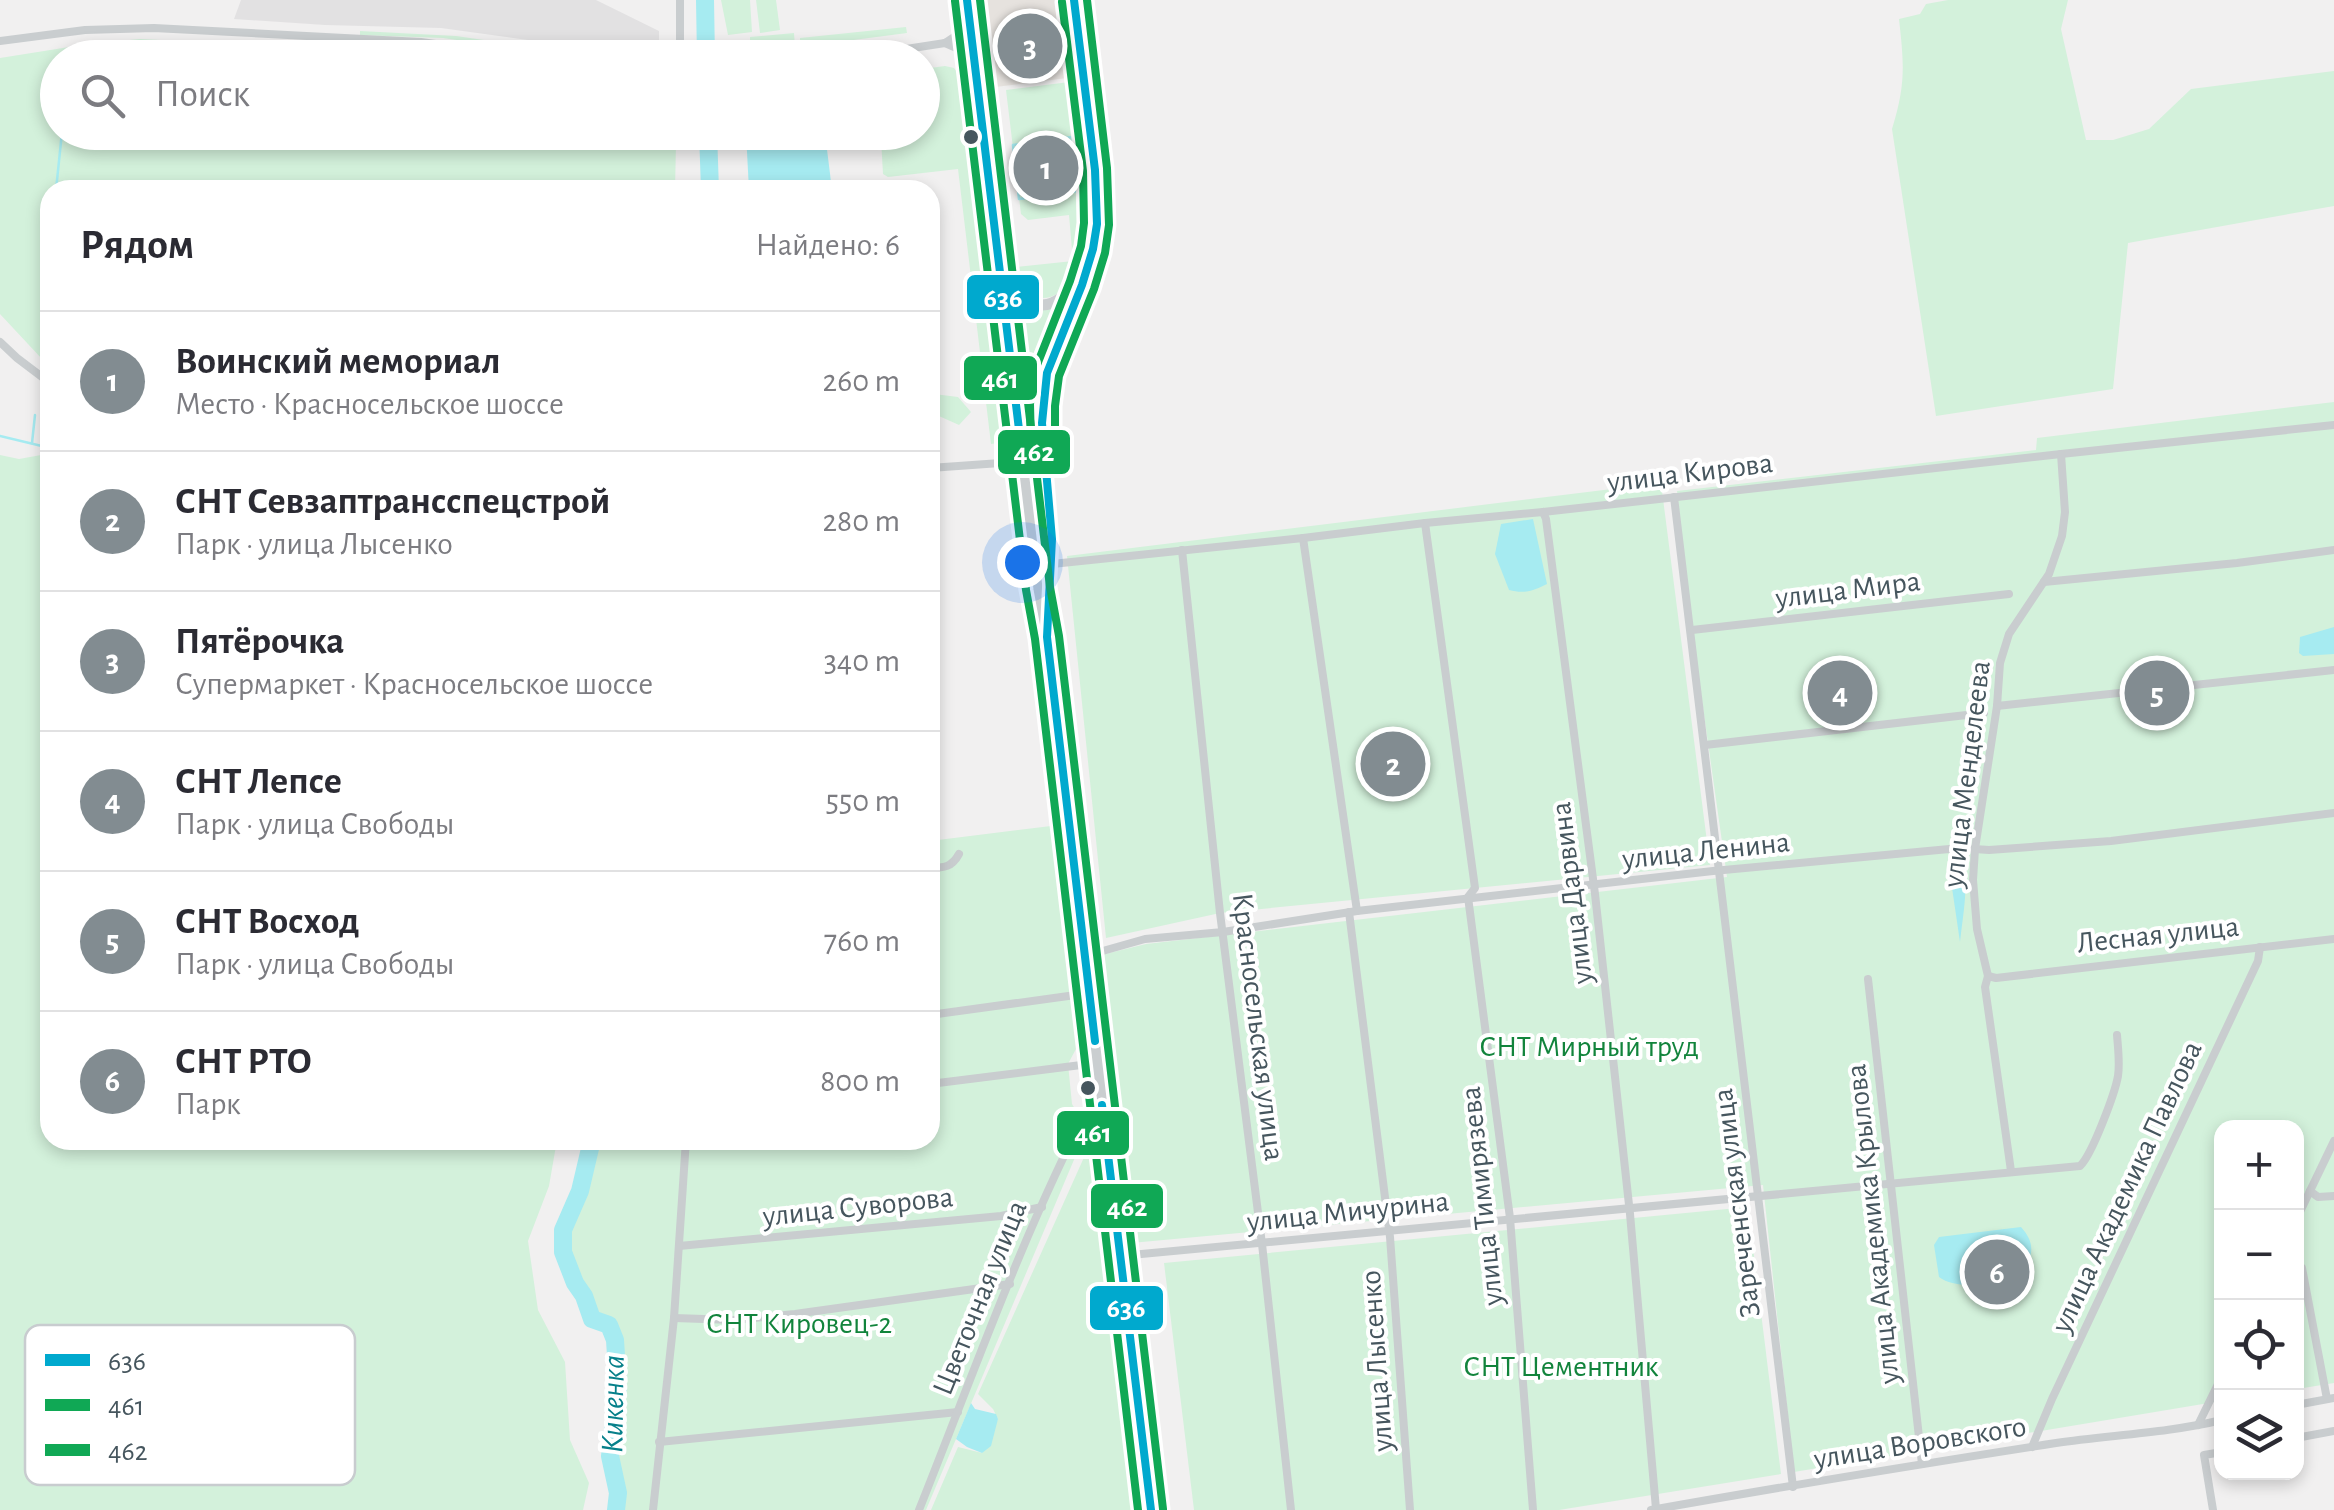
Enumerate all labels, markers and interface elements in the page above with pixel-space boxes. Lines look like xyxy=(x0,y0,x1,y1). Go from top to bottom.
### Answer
pin: 3 xyxy=(998,8,1062,84)
search box xyxy=(40,40,940,150)
icon: search xyxy=(75,68,130,123)
text: Поиск xyxy=(155,76,250,114)
unlabelled marker xyxy=(961,127,981,147)
pin: 1 xyxy=(1014,130,1078,206)
text: Рядом xyxy=(80,224,194,266)
text: Найдено: 6 xyxy=(756,229,900,261)
line badge: 636 xyxy=(965,273,1041,321)
text: 636 xyxy=(983,285,1023,313)
text: Воинский мемориал xyxy=(175,343,501,381)
line badge: 461 xyxy=(962,354,1039,402)
text: 1 xyxy=(107,365,118,397)
text: 260 m xyxy=(823,365,900,397)
text: 461 xyxy=(981,366,1019,394)
text: Место · Красносельское шоссе xyxy=(175,388,564,420)
line badge: 462 xyxy=(996,428,1072,476)
text: 462 xyxy=(1014,439,1054,467)
street label: улица Кирова xyxy=(1605,448,1774,498)
text: СНТ Севзаптрансспецстрой xyxy=(175,483,610,521)
text: 2 xyxy=(105,505,120,537)
text: 280 m xyxy=(822,505,900,537)
text: Парк · улица Лысенко xyxy=(175,528,453,560)
your location xyxy=(997,537,1048,588)
street label: улица Мира xyxy=(1773,566,1922,614)
text: Пятёрочка xyxy=(175,623,344,661)
text: 3 xyxy=(106,645,119,677)
text: 340 m xyxy=(824,645,900,677)
pin: 4 xyxy=(1808,656,1872,730)
pin: 5 xyxy=(2124,656,2190,730)
street label: улица Менделеева xyxy=(1938,659,1996,890)
text: Супермаркет · Красносельское шоссе xyxy=(175,668,653,700)
pin: 2 xyxy=(1360,726,1426,802)
text: СНТ Лепсе xyxy=(175,763,342,801)
text: 4 xyxy=(104,785,121,817)
text: 550 m xyxy=(825,785,900,817)
street label: улица Дарвина xyxy=(1546,800,1598,987)
text: Парк · улица Свободы xyxy=(175,808,455,840)
street label: улица Ленина xyxy=(1620,827,1791,875)
street label: Красносельская улица xyxy=(1227,891,1289,1163)
text: СНТ Восход xyxy=(175,903,360,941)
street label: Лесная улица xyxy=(2076,912,2240,958)
text: 5 xyxy=(106,925,119,957)
text: 760 m xyxy=(824,925,900,957)
text: Парк · улица Свободы xyxy=(175,948,455,980)
park label: СНТ Мирный труд xyxy=(1479,1032,1699,1062)
street label: улица Академика Павлова xyxy=(2046,1037,2208,1338)
text: СНТ РТО xyxy=(175,1043,312,1081)
street label: улица Академика Крылова xyxy=(1841,1063,1905,1386)
text: 6 xyxy=(105,1065,120,1097)
text: 800 m xyxy=(820,1065,900,1097)
unlabelled marker xyxy=(1078,1078,1098,1098)
street label: улица Тимирязева xyxy=(1456,1085,1509,1308)
street label: Зареченская улица xyxy=(1708,1087,1766,1319)
text: Парк xyxy=(175,1088,241,1120)
line badge: 461 xyxy=(1055,1109,1131,1157)
text: 461 xyxy=(1074,1120,1112,1148)
map controls xyxy=(2214,1120,2304,1480)
button: + xyxy=(2214,1120,2304,1210)
street label: улица Суворова xyxy=(760,1182,955,1232)
line badge: 462 xyxy=(1089,1182,1165,1230)
street label: улица Мичурина xyxy=(1244,1186,1451,1238)
text: 462 xyxy=(1107,1194,1147,1222)
street label: Цветочная улица xyxy=(927,1197,1033,1399)
button: − xyxy=(2214,1210,2304,1300)
pin: 6 xyxy=(1964,1234,2030,1310)
street label: улица Лысенко xyxy=(1356,1269,1398,1454)
line badge: 636 xyxy=(1088,1284,1165,1332)
text: 636 xyxy=(1106,1295,1146,1323)
button: locate xyxy=(2214,1300,2304,1390)
park label: СНТ Кировец-2 xyxy=(706,1309,892,1339)
legend xyxy=(25,1325,355,1485)
text: 636 xyxy=(108,1348,146,1376)
park label: СНТ Цементник xyxy=(1463,1352,1659,1382)
water label: Кикенка xyxy=(596,1355,630,1453)
button: layers xyxy=(2214,1390,2304,1480)
text: 461 xyxy=(108,1393,144,1421)
street label: улица Воровского xyxy=(1811,1411,2028,1475)
text: 462 xyxy=(108,1438,147,1466)

